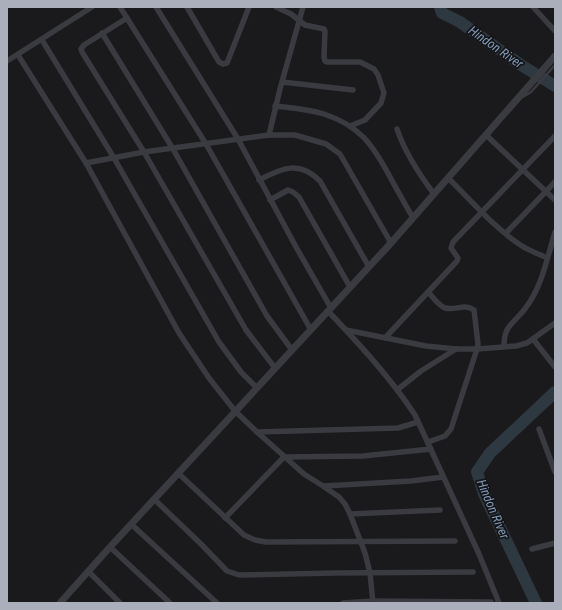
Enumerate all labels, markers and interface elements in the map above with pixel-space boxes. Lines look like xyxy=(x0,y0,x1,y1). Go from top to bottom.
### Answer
water label: Hindon River xyxy=(466,23,527,72)
water label: Hindon River xyxy=(474,477,513,542)

